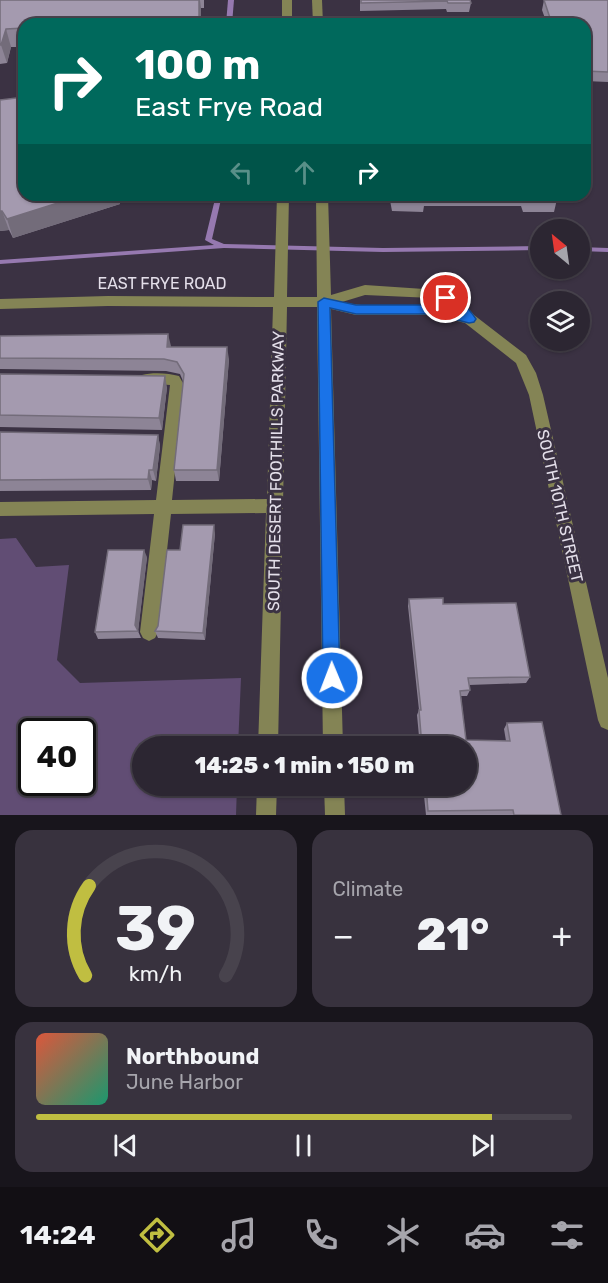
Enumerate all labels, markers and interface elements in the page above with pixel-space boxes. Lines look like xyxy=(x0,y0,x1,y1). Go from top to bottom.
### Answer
text: 100 m xyxy=(135,40,260,90)
icon: right xyxy=(36,42,114,120)
text: East Frye Road xyxy=(135,91,323,123)
icon: left xyxy=(225,156,258,189)
icon: ahead xyxy=(288,156,321,189)
icon: right xyxy=(351,156,384,189)
north arrow xyxy=(530,219,590,279)
map controls xyxy=(530,219,590,351)
pin xyxy=(420,272,471,323)
street label: EAST FRYE ROAD xyxy=(97,274,227,293)
icon: arrive xyxy=(429,281,462,314)
button: layers xyxy=(530,291,590,351)
street label: SOUTH DESERT FOOTHILLS PARKWAY xyxy=(264,331,288,611)
street label: SOUTH 10TH STREET xyxy=(533,428,587,584)
position arrow xyxy=(300,646,364,710)
speed limit sign: 40 xyxy=(18,718,96,796)
text: 14:25 · 1 min · 150 m xyxy=(195,752,414,779)
text: Climate xyxy=(333,877,403,901)
text: 39 xyxy=(115,892,196,966)
text: 21° xyxy=(416,908,489,961)
text: − xyxy=(333,916,354,955)
text: + xyxy=(551,916,572,955)
text: km/h xyxy=(129,961,183,986)
text: Northbound xyxy=(126,1043,259,1070)
text: June Harbor xyxy=(126,1070,243,1094)
icon: previous xyxy=(109,1129,142,1162)
icon: pause xyxy=(287,1129,320,1162)
icon: next xyxy=(466,1129,499,1162)
icon: directions xyxy=(136,1214,178,1256)
icon: music xyxy=(218,1214,260,1256)
icon: phone xyxy=(300,1214,342,1256)
icon: climate xyxy=(382,1214,424,1256)
icon: car xyxy=(464,1214,506,1256)
icon: filters xyxy=(546,1214,588,1256)
text: 14:24 xyxy=(20,1219,96,1251)

